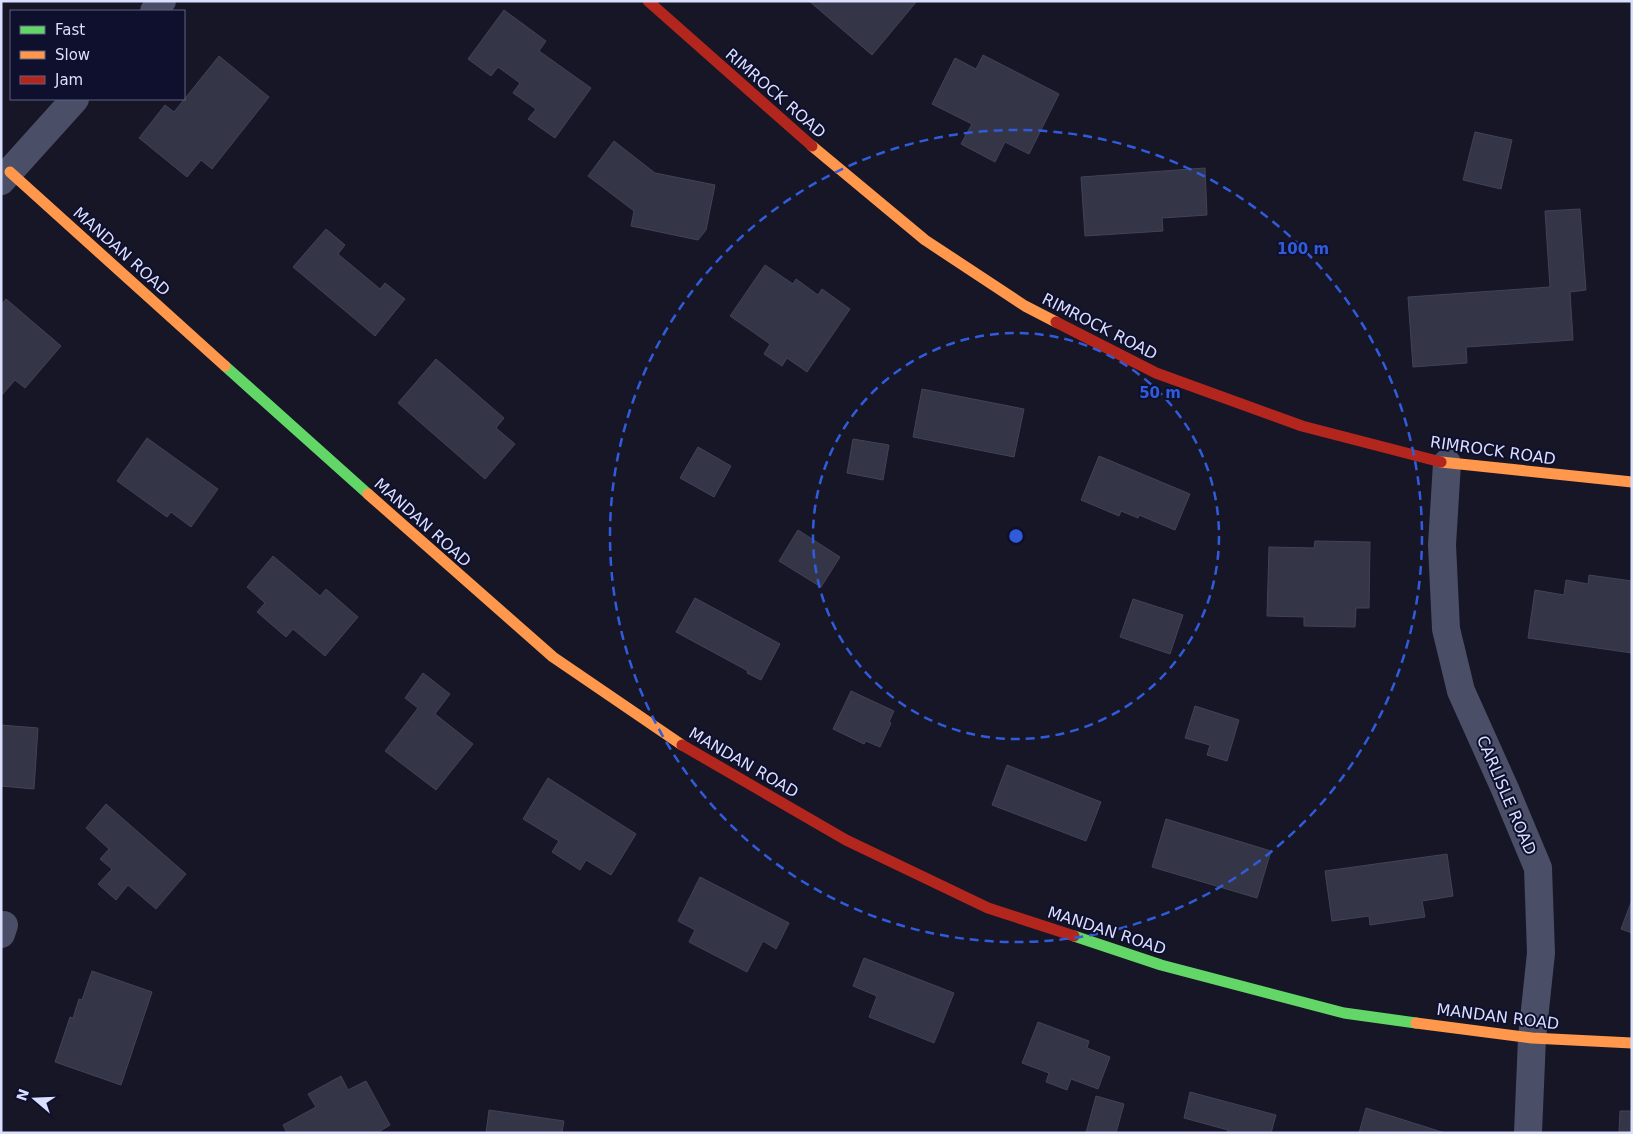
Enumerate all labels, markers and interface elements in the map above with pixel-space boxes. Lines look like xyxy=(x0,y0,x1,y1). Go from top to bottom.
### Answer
legend xyxy=(10,10,185,100)
text: Fast xyxy=(55,21,85,39)
street label: RIMROCK ROAD xyxy=(722,45,830,142)
text: Slow xyxy=(55,46,90,64)
text: Jam xyxy=(54,71,83,89)
street label: MANDAN ROAD xyxy=(69,203,174,300)
text: 100 m xyxy=(1277,240,1329,258)
street label: RIMROCK ROAD xyxy=(1039,289,1161,364)
text: 50 m xyxy=(1139,384,1181,402)
street label: RIMROCK ROAD xyxy=(1429,432,1557,469)
street label: MANDAN ROAD xyxy=(370,474,475,571)
centre of rings xyxy=(1007,527,1025,545)
street label: MANDAN ROAD xyxy=(686,723,802,802)
street label: CARLISLE ROAD xyxy=(1473,733,1540,858)
street label: MANDAN ROAD xyxy=(1045,902,1168,959)
street label: MANDAN ROAD xyxy=(1436,1000,1560,1033)
north arrow xyxy=(10,1074,60,1124)
text: N xyxy=(13,1087,32,1103)

